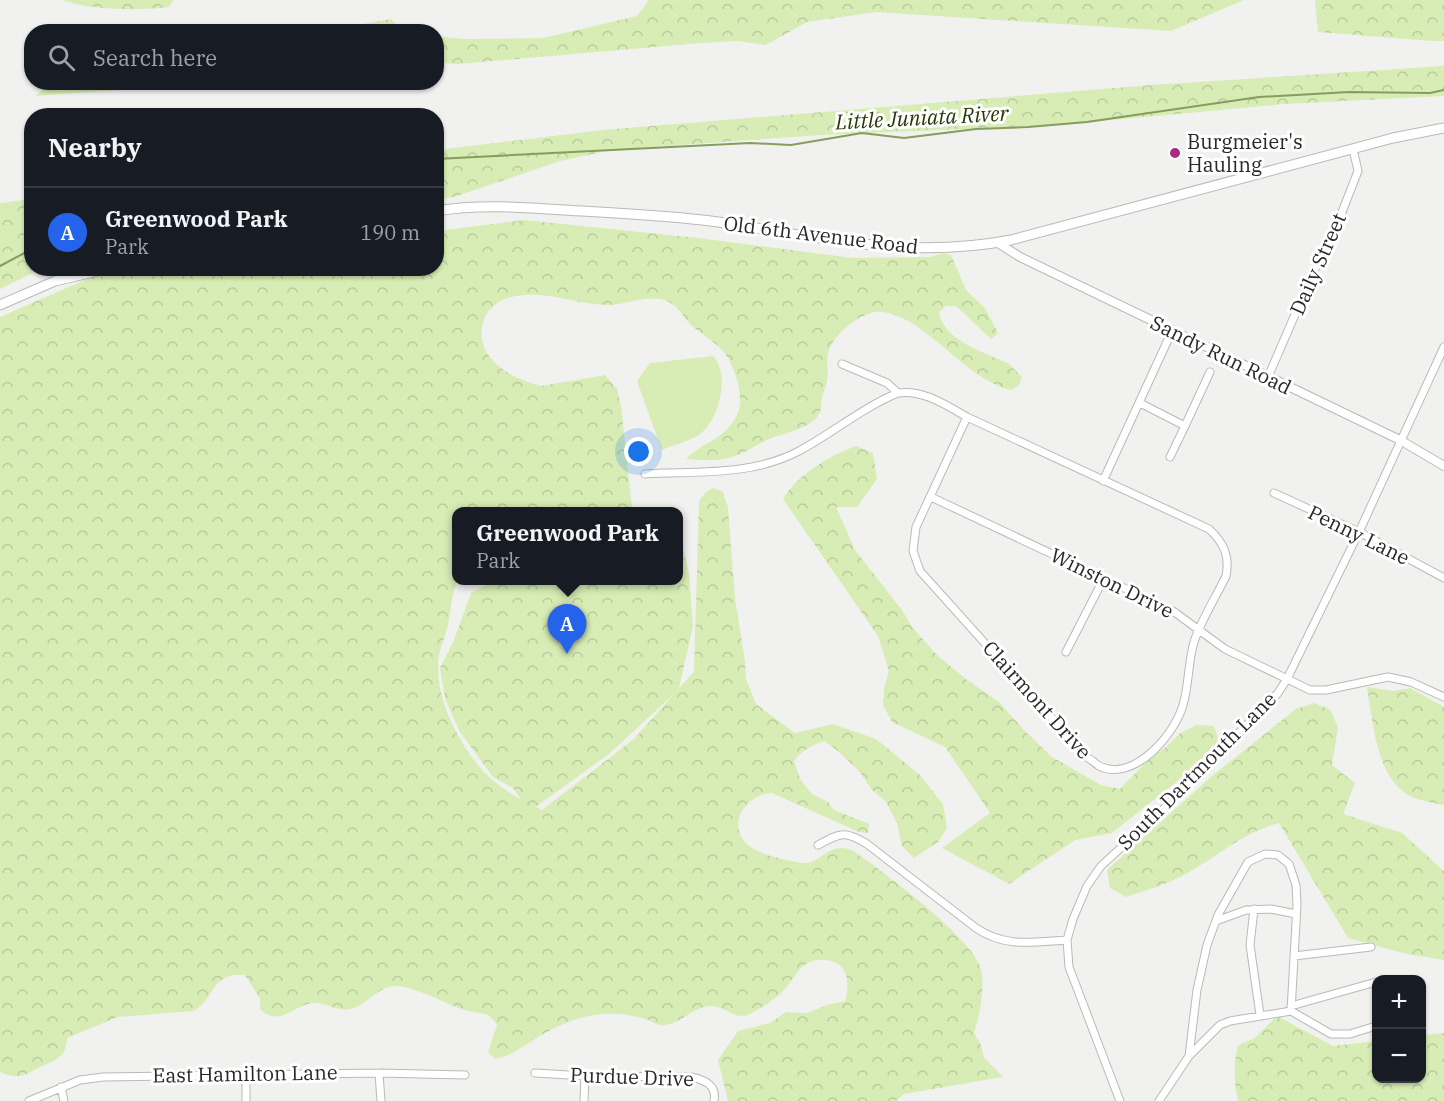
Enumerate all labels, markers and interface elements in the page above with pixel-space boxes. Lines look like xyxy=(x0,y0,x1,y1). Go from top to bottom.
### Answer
search box xyxy=(24,24,444,90)
icon: search xyxy=(45,41,78,74)
text: Search here xyxy=(93,43,217,72)
water label: Little Juniata River xyxy=(834,98,1010,136)
place label: Burgmeier's Hauling xyxy=(1187,128,1303,178)
text: Nearby xyxy=(48,130,142,164)
marker: Burgmeier's Hauling xyxy=(1168,146,1182,160)
text: Greenwood Park xyxy=(105,204,287,233)
street label: Old 6th Avenue Road xyxy=(722,209,920,260)
street label: Daily Street xyxy=(1283,209,1352,319)
text: A xyxy=(61,219,74,246)
text: 190 m xyxy=(360,219,420,246)
text: Park xyxy=(105,233,149,260)
street label: Sandy Run Road xyxy=(1146,309,1296,400)
your location xyxy=(624,437,653,466)
street label: Penny Lane xyxy=(1304,498,1414,571)
popup xyxy=(452,507,683,585)
text: Greenwood Park xyxy=(476,518,659,547)
street label: Winston Drive xyxy=(1046,541,1178,624)
text: Park xyxy=(476,547,520,574)
pin: A xyxy=(548,604,586,654)
street label: Clairmont Drive xyxy=(977,635,1098,765)
street label: South Dartmouth Lane xyxy=(1111,685,1282,856)
map controls xyxy=(1372,975,1426,1083)
button: + xyxy=(1372,975,1426,1029)
button: − xyxy=(1372,1029,1426,1083)
street label: East Hamilton Lane xyxy=(152,1058,338,1089)
street label: Purdue Drive xyxy=(570,1061,695,1092)

